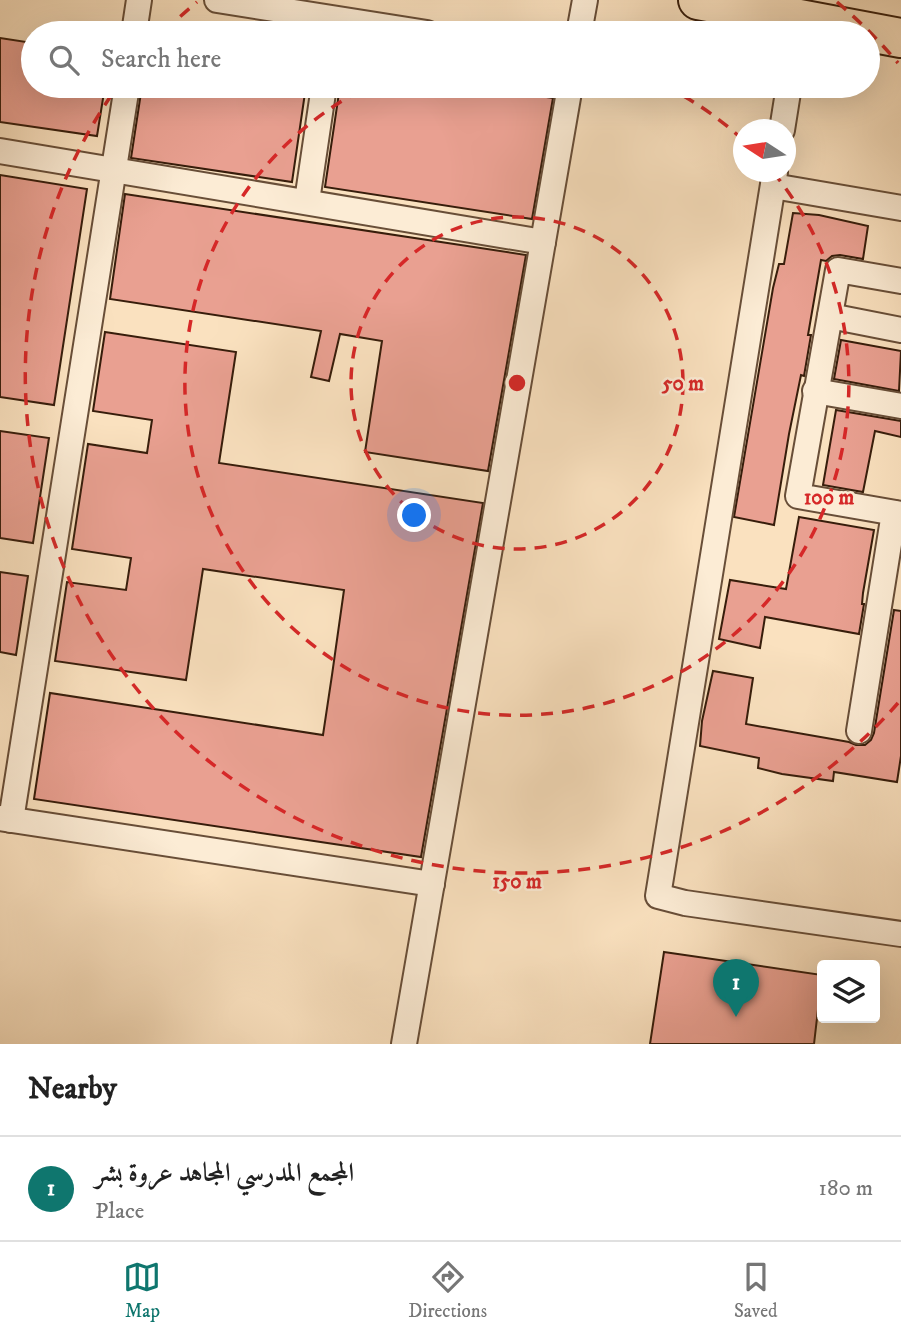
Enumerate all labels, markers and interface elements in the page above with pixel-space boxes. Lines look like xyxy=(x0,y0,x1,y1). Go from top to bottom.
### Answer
search box xyxy=(21,21,880,98)
icon: search xyxy=(45,41,83,79)
text: Search here xyxy=(101,43,221,76)
north arrow xyxy=(733,119,796,182)
centre of rings xyxy=(505,371,529,395)
text: 50 m xyxy=(661,371,704,397)
text: 100 m xyxy=(804,485,854,511)
your location xyxy=(397,498,431,532)
text: 150 m xyxy=(492,869,542,895)
pin: 1 xyxy=(713,959,759,1017)
map controls xyxy=(817,960,880,1023)
button: layers xyxy=(817,960,880,1023)
text: Nearby xyxy=(28,1071,117,1108)
text: المجمع المدرسي المجاهد عروة بشر xyxy=(95,1157,354,1190)
text: 1 xyxy=(47,1174,55,1203)
text: 180 m xyxy=(818,1174,873,1203)
text: Place xyxy=(95,1197,144,1226)
tab: Map xyxy=(123,1258,161,1323)
tab: Directions xyxy=(408,1258,487,1323)
tab: Saved xyxy=(734,1258,778,1323)

